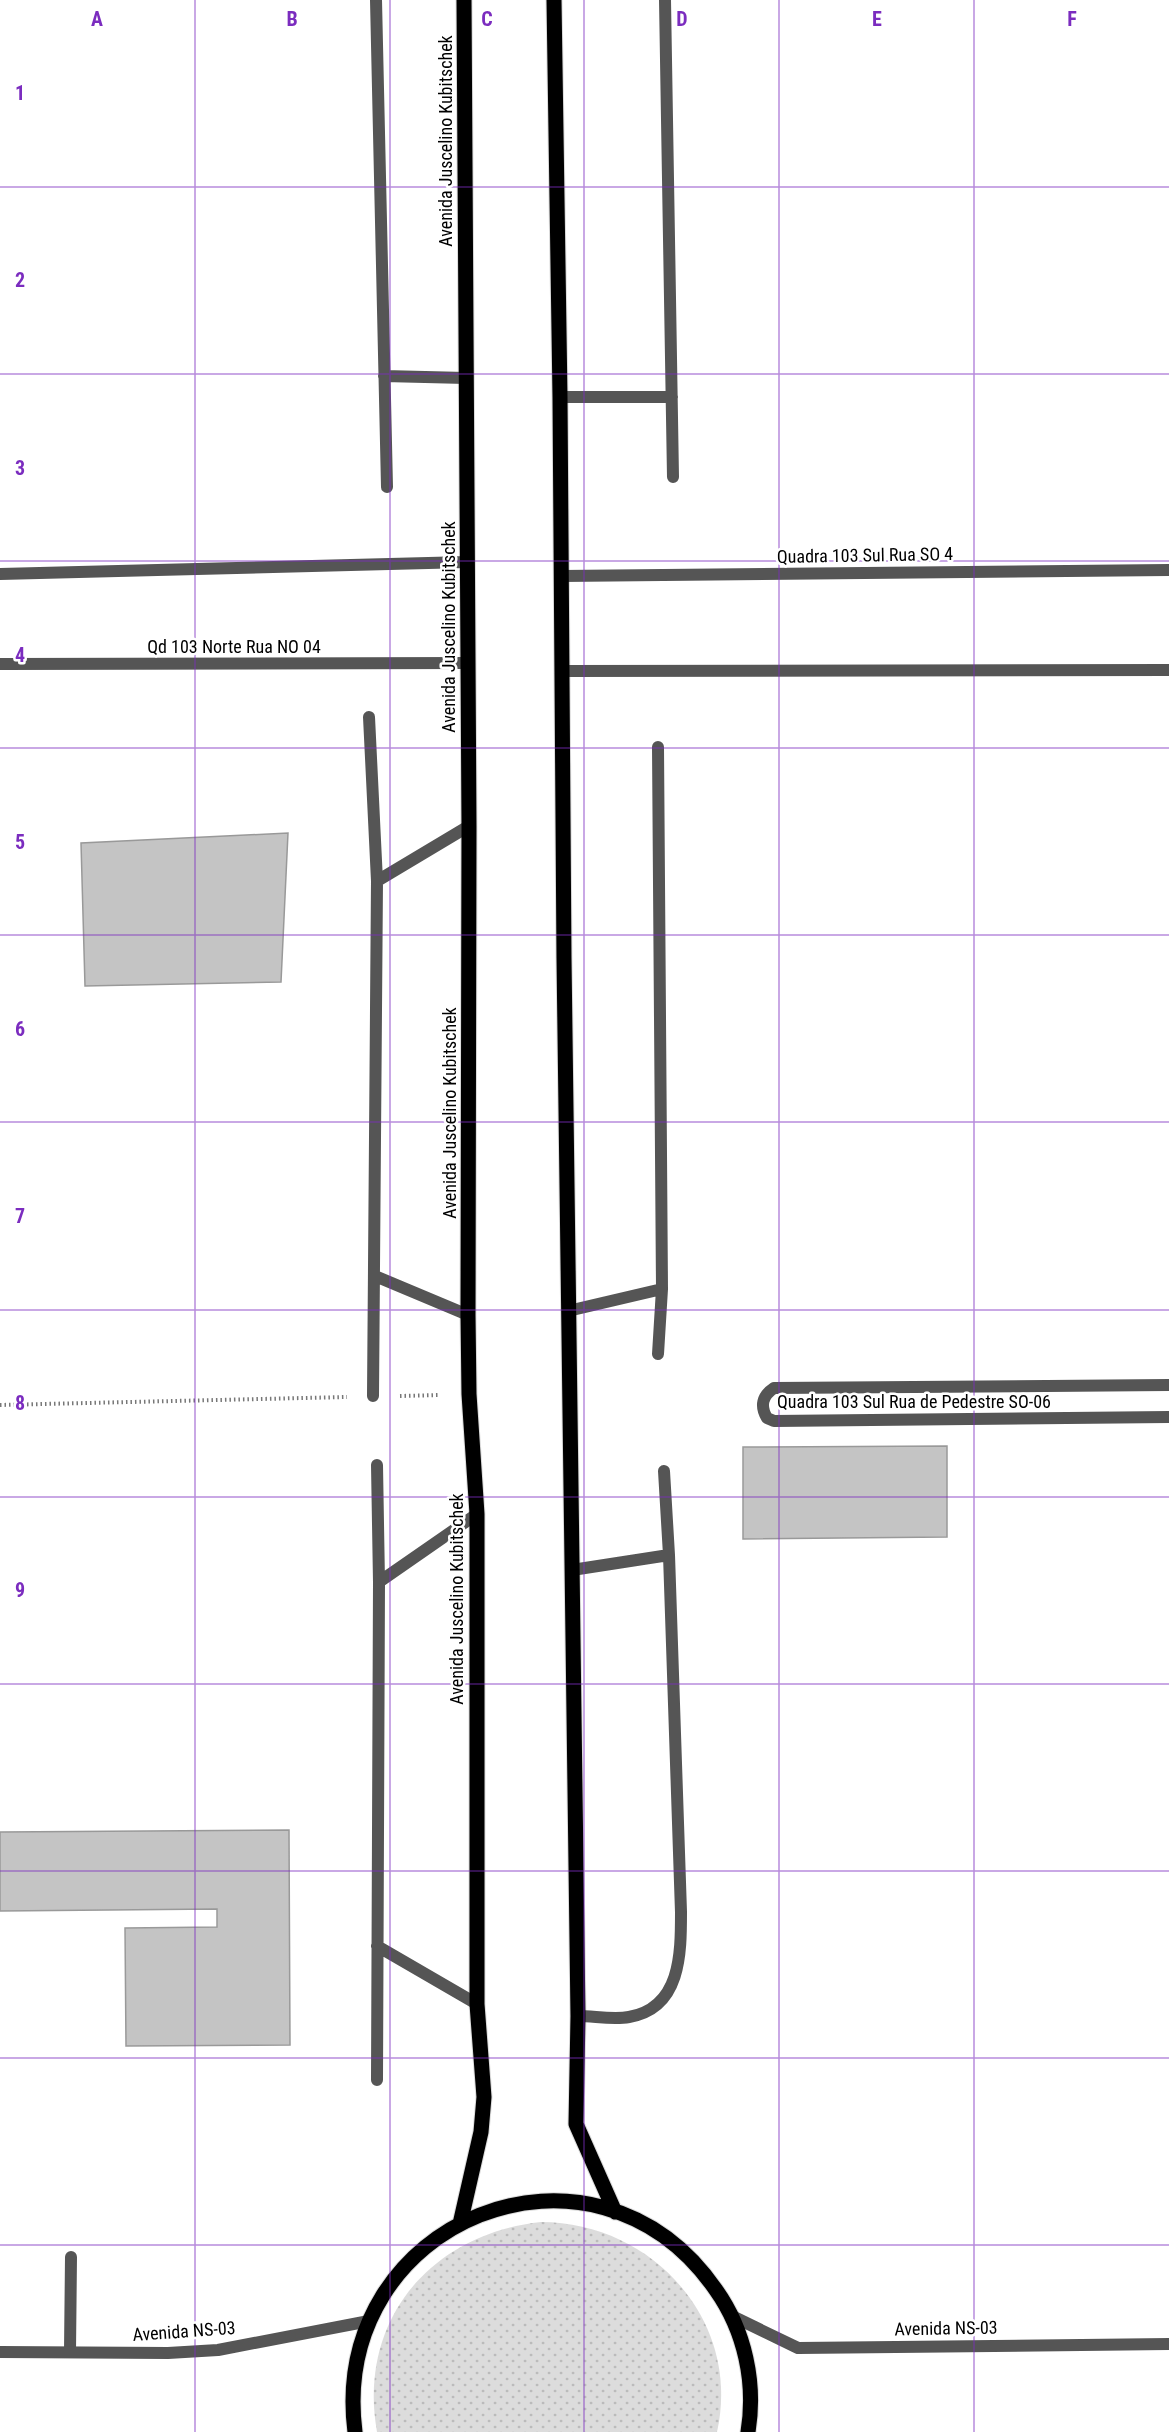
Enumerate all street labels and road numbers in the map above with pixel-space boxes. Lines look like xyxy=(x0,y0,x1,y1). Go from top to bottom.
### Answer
street label: Avenida Juscelino Kubitschek xyxy=(435,35,456,247)
street label: Avenida Juscelino Kubitschek xyxy=(438,521,459,733)
street label: Quadra 103 Sul Rua SO 4 xyxy=(777,543,953,567)
street label: Qd 103 Norte Rua NO 04 xyxy=(147,636,321,657)
street label: Avenida Juscelino Kubitschek xyxy=(439,1007,460,1219)
street label: Quadra 103 Sul Rua de Pedestre SO-06 xyxy=(777,1391,1051,1412)
street label: Avenida Juscelino Kubitschek xyxy=(446,1493,467,1705)
street label: Avenida NS-03 xyxy=(132,2317,236,2345)
street label: Avenida NS-03 xyxy=(894,2317,998,2339)

